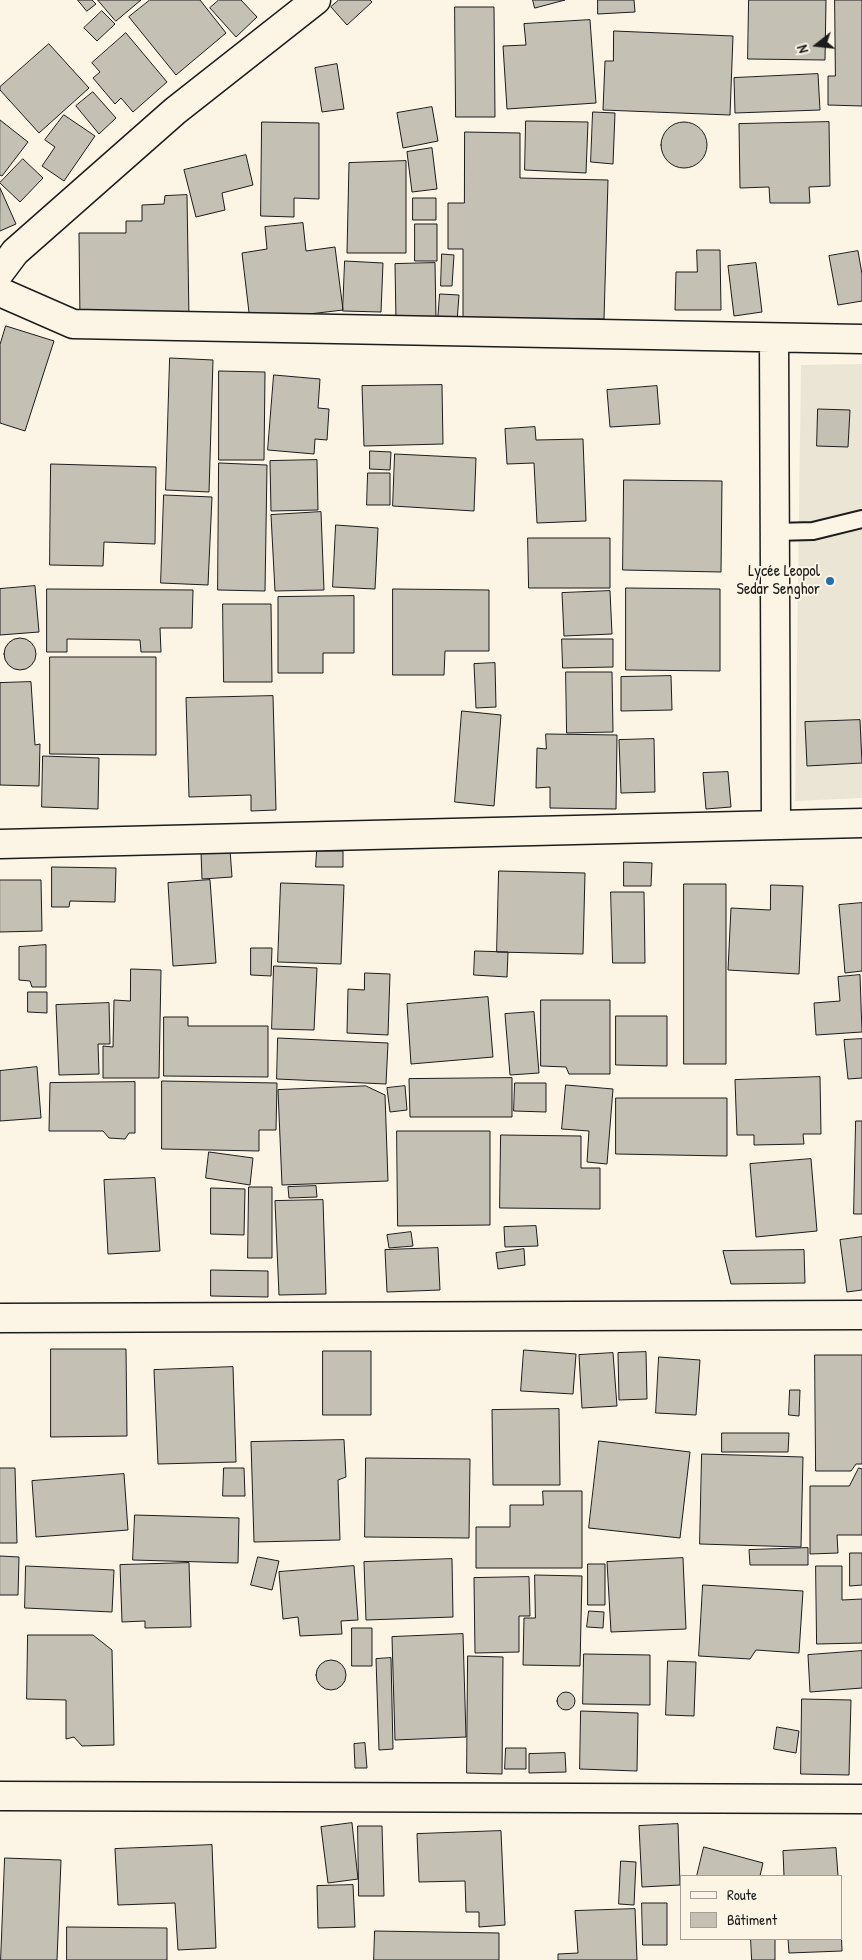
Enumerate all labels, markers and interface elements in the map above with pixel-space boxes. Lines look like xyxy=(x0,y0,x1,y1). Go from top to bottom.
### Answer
north arrow xyxy=(792,20,842,70)
text: N xyxy=(792,43,812,55)
place label: Lycée Leopol Sedar Senghor xyxy=(737,562,820,600)
marker: Lycée Leopol Sedar Senghor xyxy=(824,575,836,587)
legend xyxy=(680,1875,842,1940)
text: Route xyxy=(727,1884,757,1905)
text: Bâtiment xyxy=(727,1909,777,1930)

